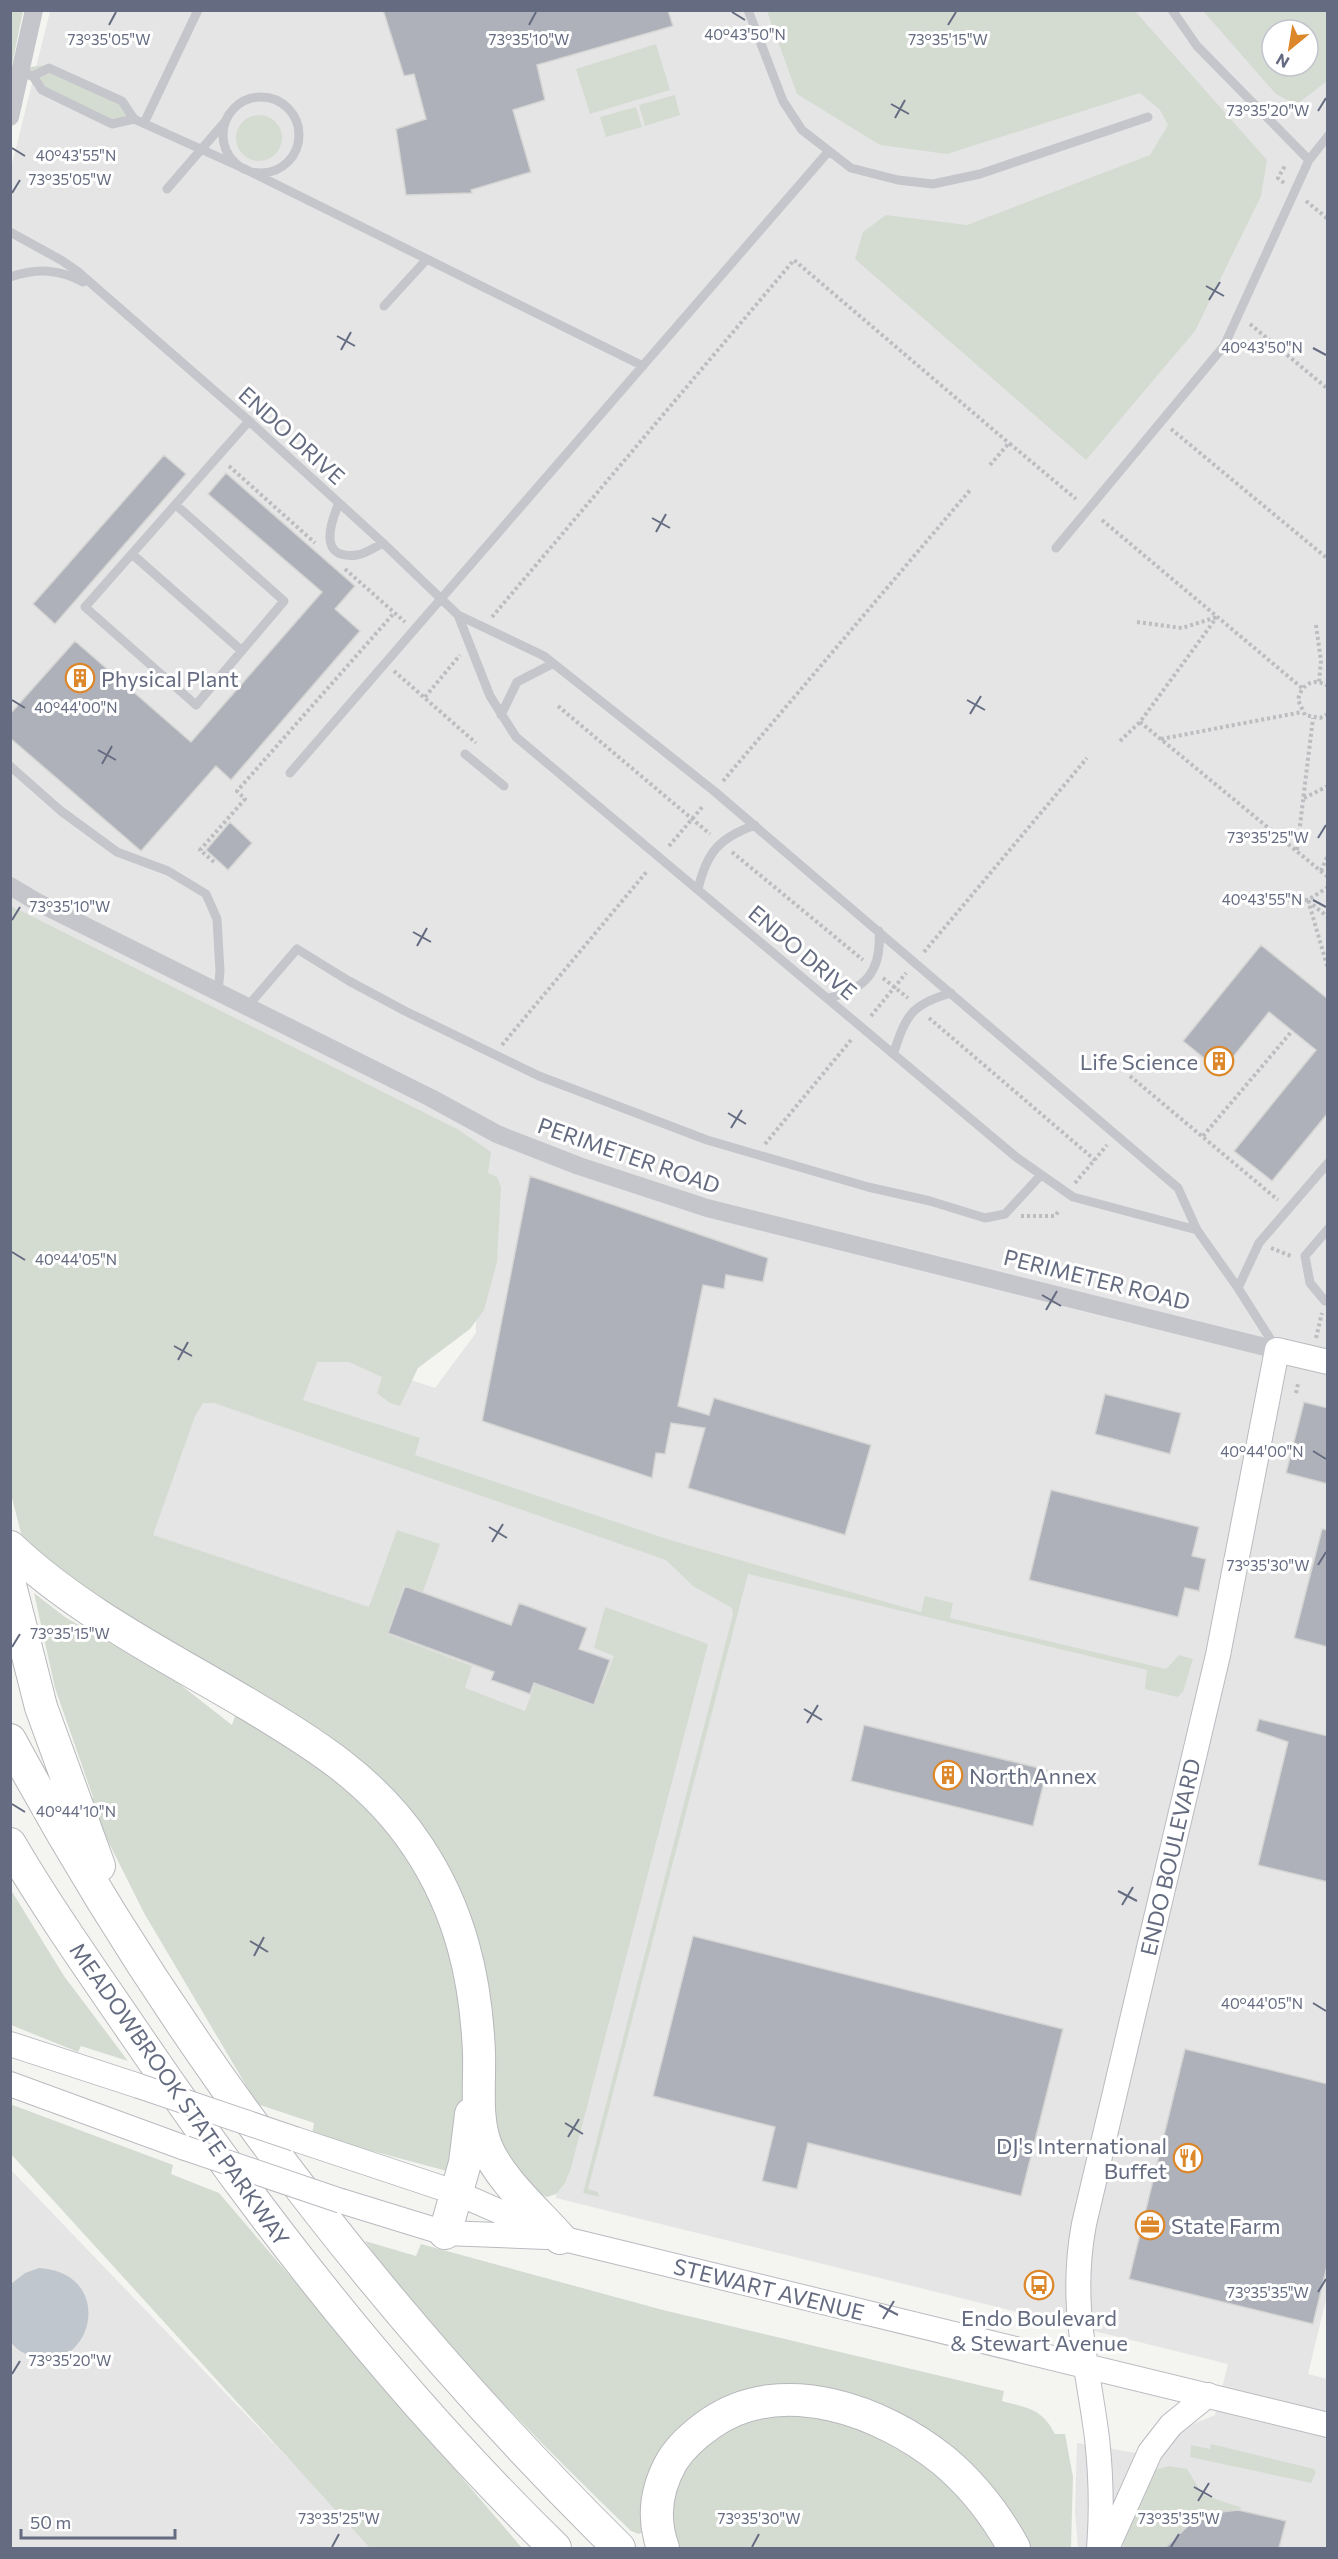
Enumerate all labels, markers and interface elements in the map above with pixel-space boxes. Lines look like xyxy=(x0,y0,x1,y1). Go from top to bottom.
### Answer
north arrow xyxy=(1260,18,1320,78)
text: 40°43'50"N xyxy=(704,25,786,43)
text: 73°35'05"W xyxy=(68,30,151,48)
text: 73°35'10"W xyxy=(489,30,569,48)
text: 73°35'15"W xyxy=(908,30,988,48)
text: N xyxy=(1272,50,1292,73)
text: 73°35'20"W xyxy=(1227,101,1309,119)
text: 40°43'55"N xyxy=(36,146,116,164)
text: 73°35'05"W xyxy=(29,170,112,188)
text: 40°43'50"N xyxy=(1221,338,1303,356)
street label: ENDO DRIVE xyxy=(233,380,351,490)
building icon: Physical Plant xyxy=(64,662,96,694)
place label: Physical Plant xyxy=(101,665,239,692)
text: 40°44'00"N xyxy=(34,698,118,716)
text: 73°35'25"W xyxy=(1227,828,1309,846)
text: 40°43'55"N xyxy=(1222,890,1302,908)
text: 73°35'10"W xyxy=(30,897,110,915)
street label: ENDO DRIVE xyxy=(743,899,863,1005)
building icon: Life Science xyxy=(1203,1045,1235,1077)
place label: Life Science xyxy=(1080,1048,1198,1075)
street label: PERIMETER ROAD xyxy=(534,1111,724,1199)
street label: PERIMETER ROAD xyxy=(1001,1243,1193,1315)
text: 40°44'05"N xyxy=(35,1250,117,1268)
text: 40°44'00"N xyxy=(1220,1442,1304,1460)
text: 73°35'30"W xyxy=(1227,1556,1309,1574)
text: 73°35'15"W xyxy=(30,1624,110,1642)
street label: ENDO BOULEVARD xyxy=(1134,1756,1206,1958)
building icon: North Annex xyxy=(932,1759,964,1791)
place label: North Annex xyxy=(969,1762,1097,1789)
text: 40°44'10"N xyxy=(36,1802,116,1820)
street label: MEADOWBROOK STATE PARKWAY xyxy=(65,1937,295,2251)
text: 40°44'05"N xyxy=(1221,1994,1303,2012)
place label: DJ's International Buffet xyxy=(996,2132,1167,2184)
restaurant icon: DJ's International Buffet xyxy=(1172,2142,1204,2174)
office icon: State Farm xyxy=(1134,2209,1166,2241)
place label: State Farm xyxy=(1171,2212,1281,2239)
street label: STEWART AVENUE xyxy=(671,2252,867,2326)
bus stop icon: Endo Boulevard & Stewart Avenue xyxy=(1023,2269,1055,2301)
text: 73°35'35"W xyxy=(1227,2283,1309,2301)
place label: Endo Boulevard & Stewart Avenue xyxy=(950,2304,1128,2356)
text: 73°35'20"W xyxy=(29,2351,111,2369)
scale bar xyxy=(21,2502,176,2540)
text: 73°35'25"W xyxy=(298,2509,380,2527)
text: 73°35'30"W xyxy=(718,2509,800,2527)
text: 73°35'35"W xyxy=(1138,2509,1220,2527)
text: 50 m xyxy=(30,2511,71,2533)

